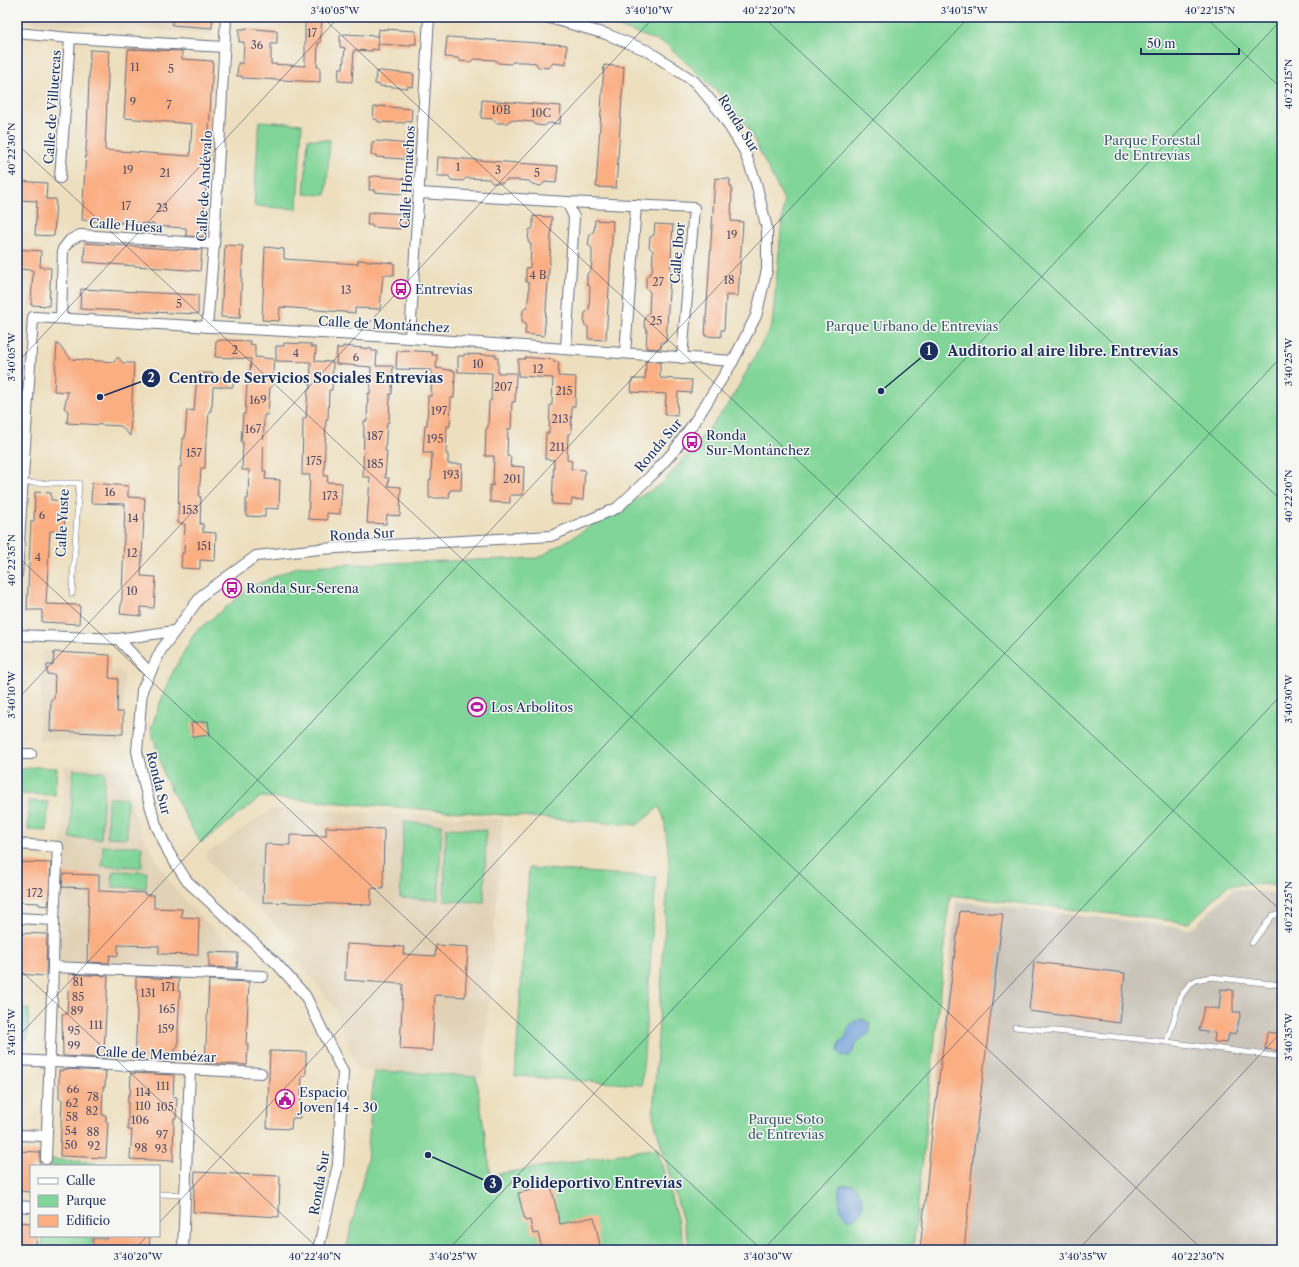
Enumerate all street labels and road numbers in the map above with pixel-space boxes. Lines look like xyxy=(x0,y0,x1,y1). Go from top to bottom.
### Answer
street label: Calle de Villuercas xyxy=(40,49,64,165)
street label: Ronda Sur xyxy=(715,91,763,155)
street label: Calle Hornachos xyxy=(396,125,418,229)
street label: Calle de Andévalo xyxy=(193,130,215,242)
street label: Calle Huesa xyxy=(88,214,164,236)
street label: Calle Ibor xyxy=(666,221,688,284)
street label: Calle de Montánchez xyxy=(318,313,450,335)
street label: Ronda Sur xyxy=(631,415,685,475)
street label: Calle Yuste xyxy=(52,488,72,558)
street label: Ronda Sur xyxy=(329,524,395,544)
street label: Ronda Sur xyxy=(143,750,175,817)
street label: Calle de Membézar xyxy=(95,1043,217,1065)
street label: Ronda Sur xyxy=(305,1149,333,1216)

